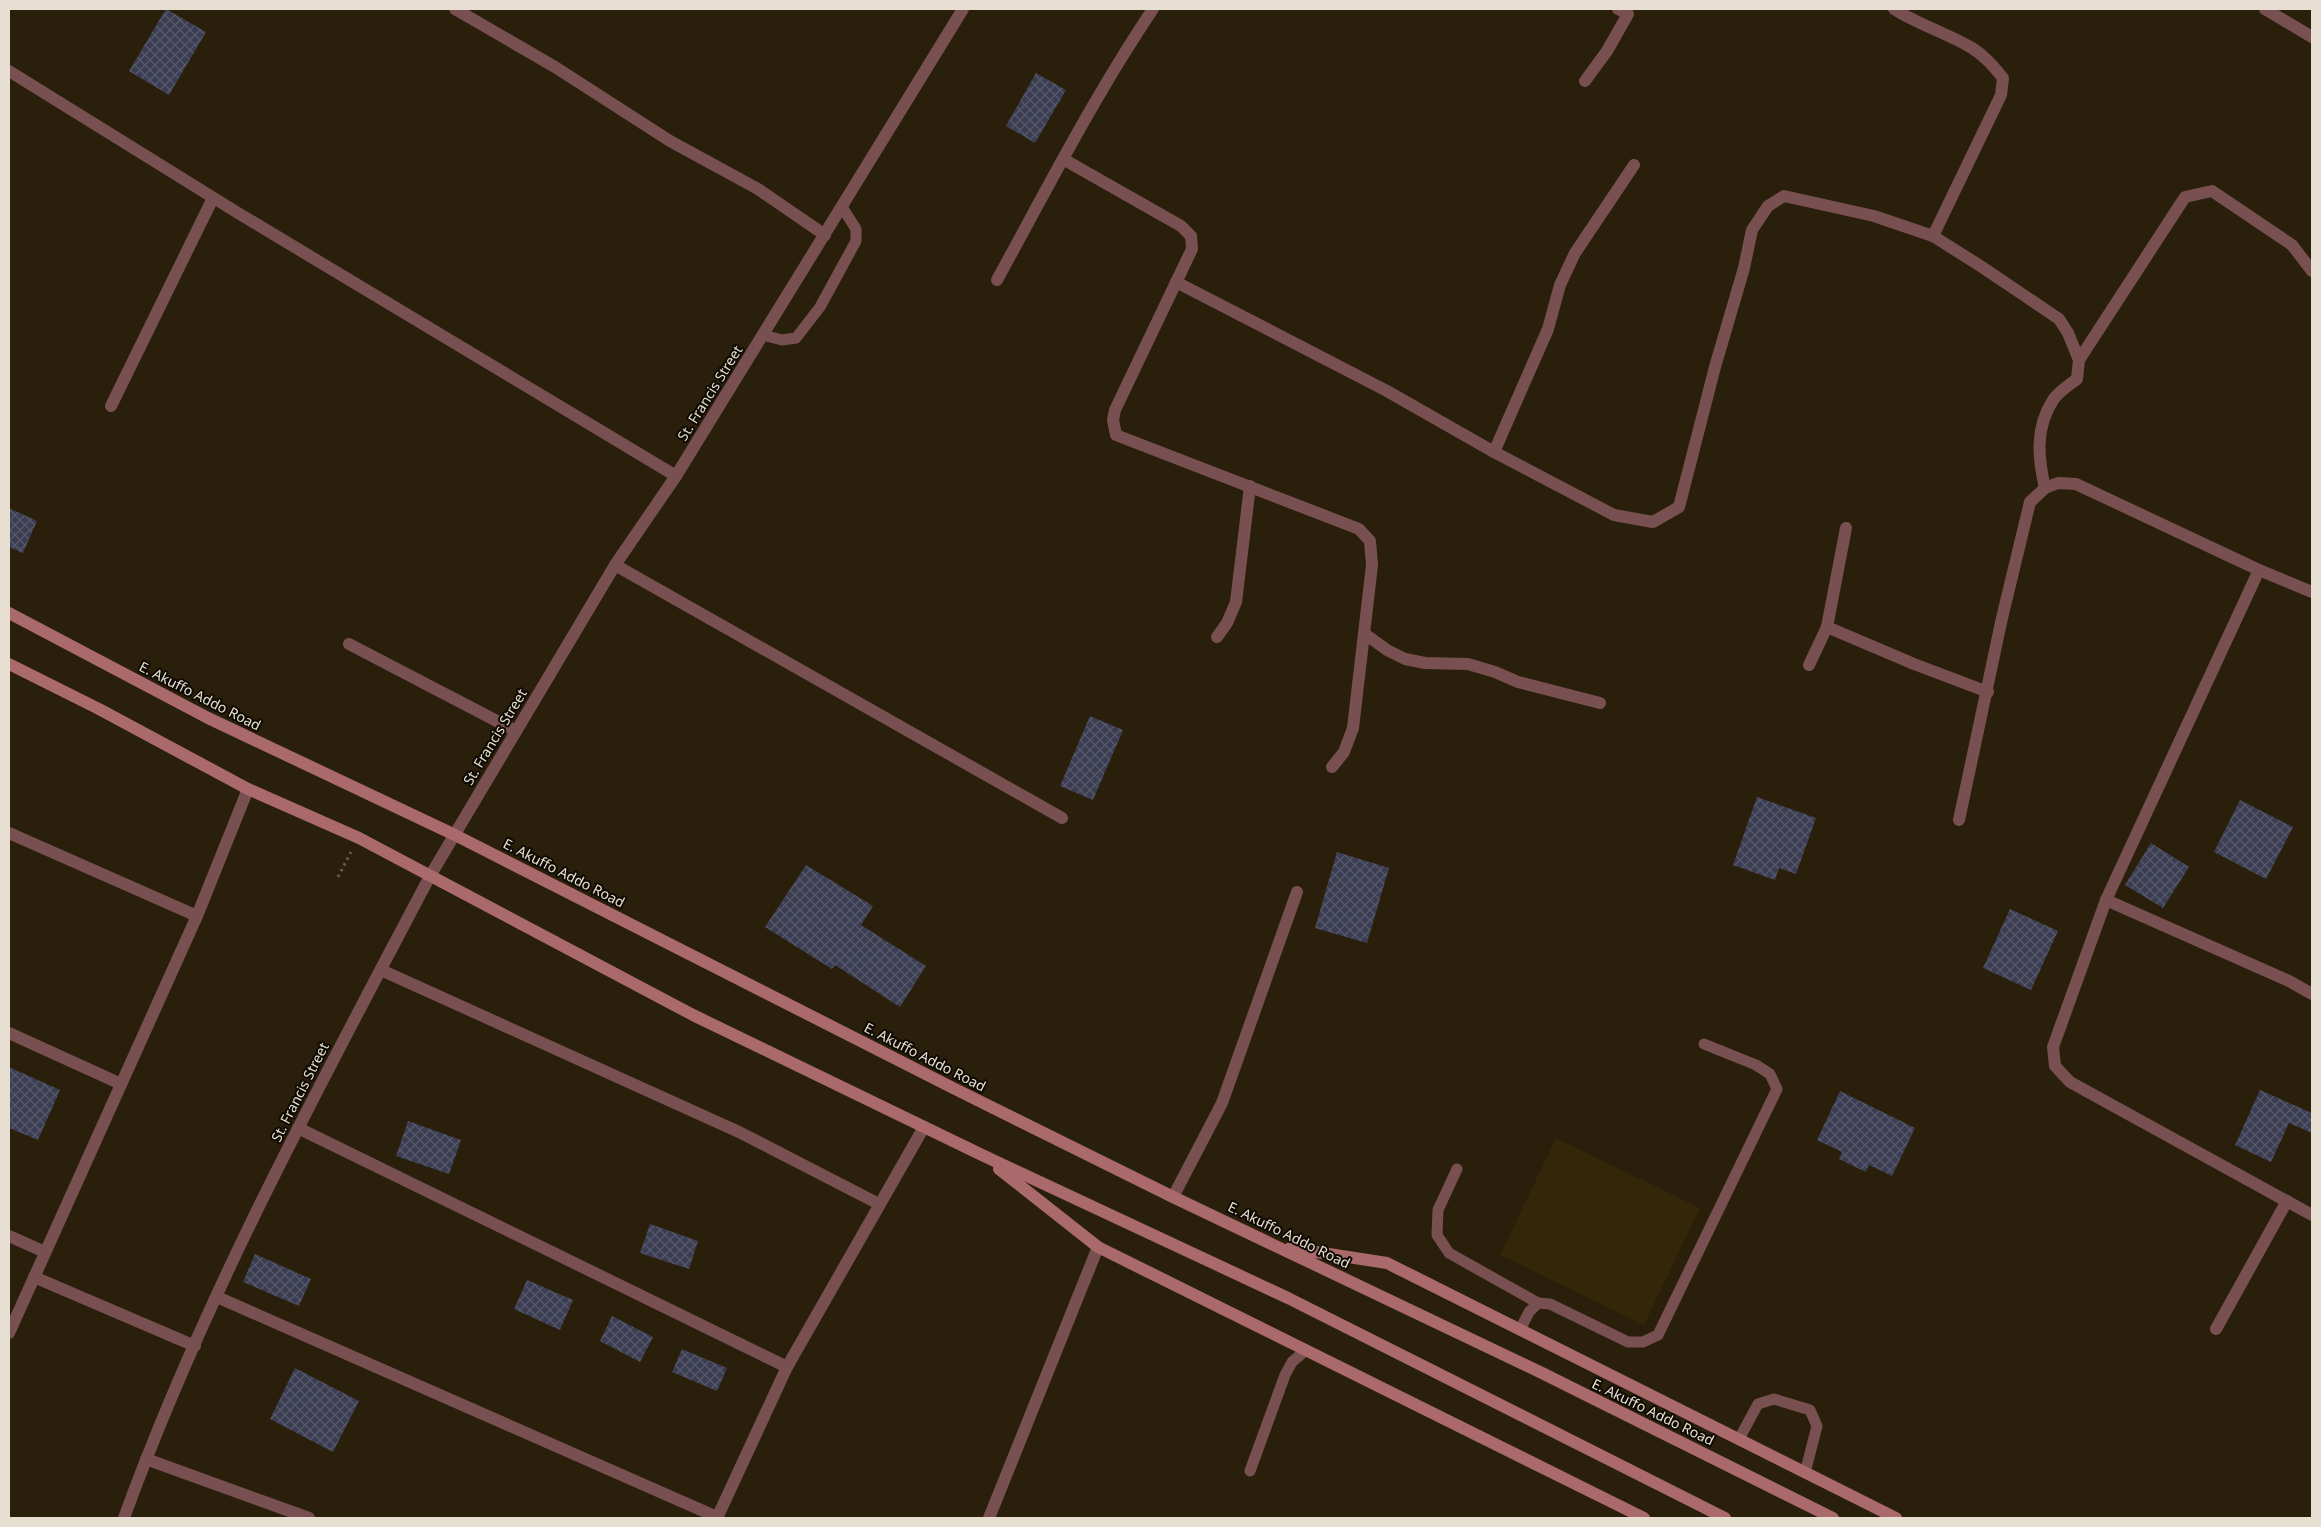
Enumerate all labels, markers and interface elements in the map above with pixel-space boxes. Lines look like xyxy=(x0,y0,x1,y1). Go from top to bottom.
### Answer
street label: St. Francis Street xyxy=(673,341,747,444)
street label: E. Akuffo Addo Road xyxy=(136,657,264,734)
street label: St. Francis Street xyxy=(458,685,531,788)
street label: E. Akuffo Addo Road xyxy=(500,834,628,911)
street label: E. Akuffo Addo Road xyxy=(861,1018,989,1095)
street label: St. Francis Street xyxy=(266,1039,333,1145)
street label: E. Akuffo Addo Road xyxy=(1225,1197,1354,1272)
street label: E. Akuffo Addo Road xyxy=(1589,1374,1718,1449)

